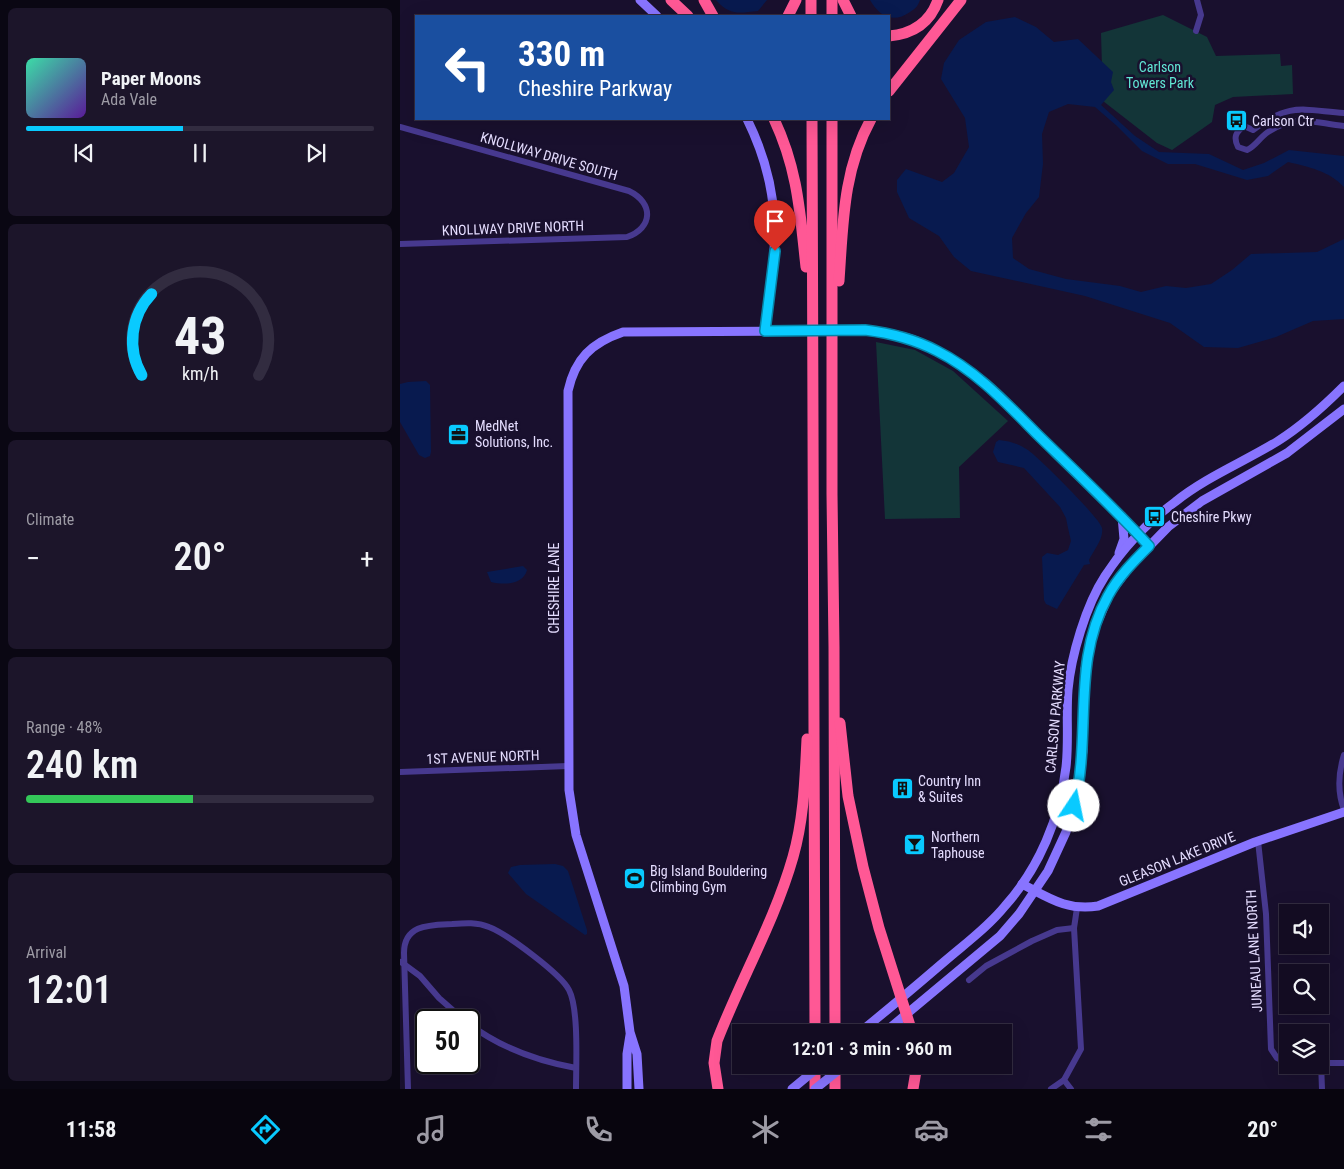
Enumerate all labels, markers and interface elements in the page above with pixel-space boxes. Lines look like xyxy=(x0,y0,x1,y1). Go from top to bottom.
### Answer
text: 330 m xyxy=(518,34,605,75)
icon: left xyxy=(435,35,500,100)
park label: Carlson Towers Park xyxy=(1126,59,1195,91)
text: Paper Moons xyxy=(101,67,201,90)
text: Cheshire Parkway xyxy=(518,76,672,101)
text: Ada Vale xyxy=(101,90,157,109)
bus stop icon: Carlson Ctr xyxy=(1224,109,1248,133)
place label: Carlson Ctr xyxy=(1252,113,1314,129)
street label: KNOLLWAY DRIVE SOUTH xyxy=(479,129,619,183)
icon: previous xyxy=(70,139,98,167)
icon: pause xyxy=(186,139,214,167)
icon: next xyxy=(302,139,330,167)
pin xyxy=(754,200,796,251)
icon: arrive xyxy=(761,207,789,235)
street label: KNOLLWAY DRIVE NORTH xyxy=(442,218,584,238)
text: 43 xyxy=(174,306,226,367)
text: km/h xyxy=(182,363,218,384)
place label: MedNet Solutions, Inc. xyxy=(475,418,553,450)
office icon: MedNet Solutions, Inc. xyxy=(447,422,471,446)
bus stop icon: Cheshire Pkwy xyxy=(1143,505,1167,529)
place label: Cheshire Pkwy xyxy=(1171,509,1252,525)
text: Climate xyxy=(26,510,74,529)
text: 20° xyxy=(174,535,226,579)
text: − xyxy=(26,542,40,575)
text: + xyxy=(360,542,374,575)
street label: CHESHIRE LANE xyxy=(546,542,562,634)
street label: CARLSON PARKWAY xyxy=(1042,659,1068,774)
text: Range · 48% xyxy=(26,718,102,737)
text: 240 km xyxy=(26,743,138,787)
street label: 1ST AVENUE NORTH xyxy=(426,747,540,767)
place label: Country Inn & Suites xyxy=(918,773,981,805)
building icon: Country Inn & Suites xyxy=(890,777,914,801)
position arrow xyxy=(1047,779,1099,831)
street label: GLEASON LAKE DRIVE xyxy=(1117,828,1237,890)
place label: Northern Taphouse xyxy=(931,829,985,861)
bar icon: Northern Taphouse xyxy=(903,833,927,857)
place label: Big Island Bouldering Climbing Gym xyxy=(650,863,767,895)
sports icon: Big Island Bouldering Climbing Gym xyxy=(622,867,646,891)
street label: JUNEAU LANE NORTH xyxy=(1243,889,1265,1013)
map controls xyxy=(1279,904,1329,1074)
button: sound xyxy=(1279,904,1329,954)
text: Arrival xyxy=(26,943,67,962)
button: search xyxy=(1279,964,1329,1014)
text: 12:01 xyxy=(26,968,112,1012)
speed limit sign: 50 xyxy=(415,1009,480,1074)
button: layers xyxy=(1279,1024,1329,1074)
text: 12:01 · 3 min · 960 m xyxy=(792,1037,952,1060)
icon: directions xyxy=(248,1112,283,1147)
icon: music xyxy=(414,1112,449,1147)
icon: phone xyxy=(581,1112,616,1147)
icon: climate xyxy=(748,1112,783,1147)
icon: car xyxy=(914,1112,949,1147)
icon: filters xyxy=(1081,1112,1116,1147)
text: 11:58 xyxy=(66,1117,116,1142)
text: 20° xyxy=(1247,1117,1278,1142)

